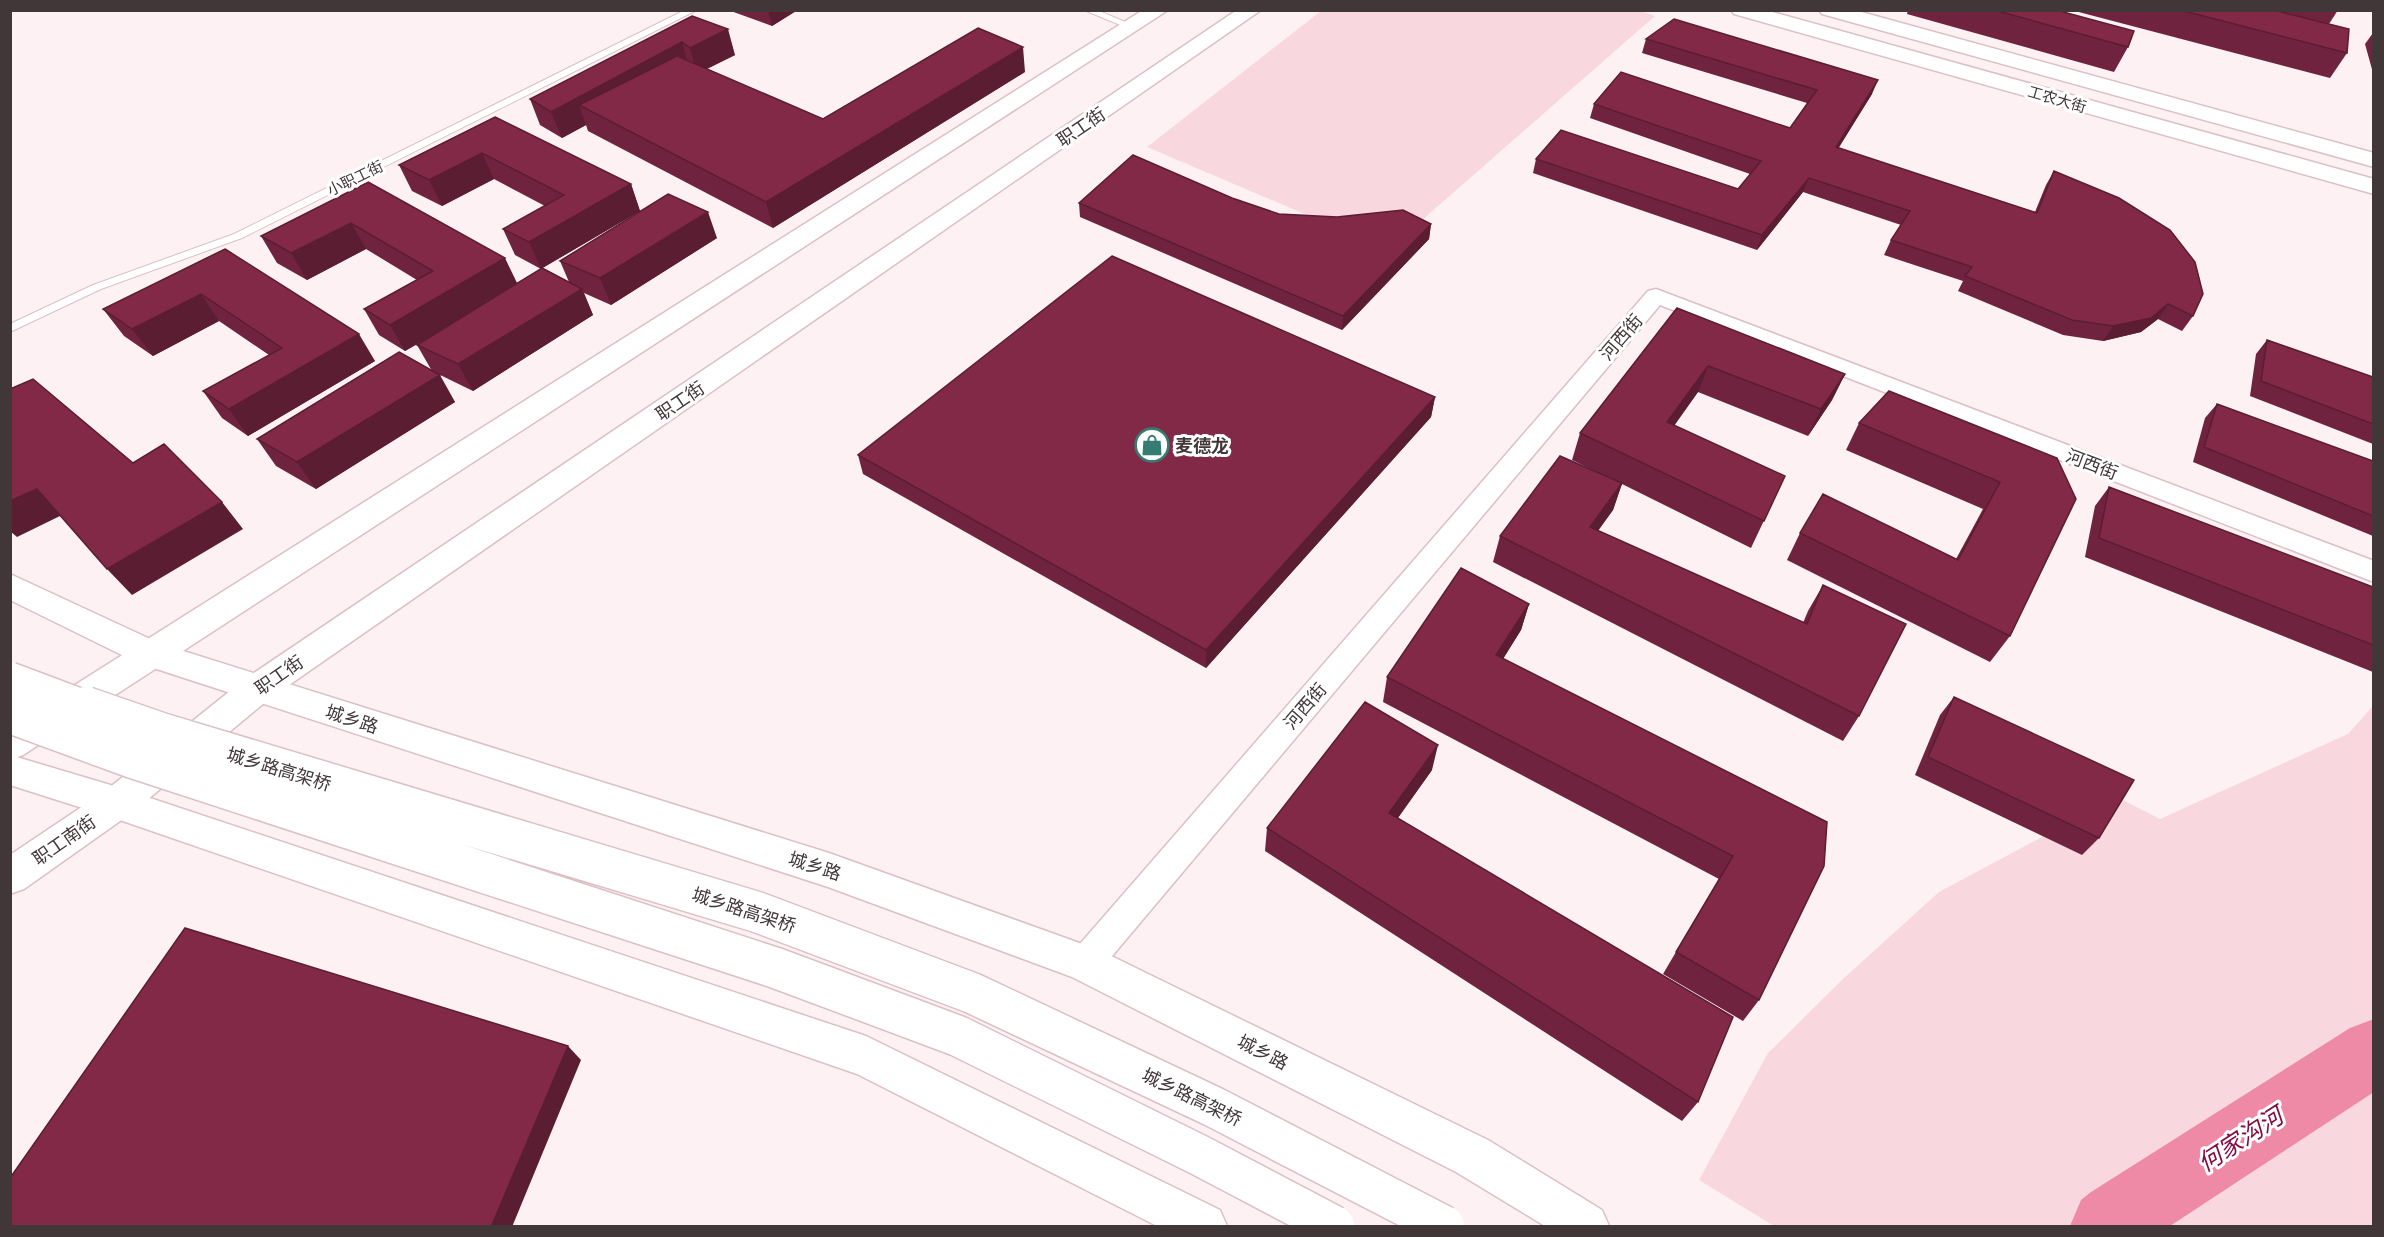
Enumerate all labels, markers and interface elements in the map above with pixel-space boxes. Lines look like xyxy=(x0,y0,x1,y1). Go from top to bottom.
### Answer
street label: 工农大街 xyxy=(2025,81,2089,117)
street label: 职工街 xyxy=(1052,102,1110,152)
street label: 小职工街 xyxy=(323,155,387,201)
street label: 河西街 xyxy=(1594,308,1648,366)
street label: 职工街 xyxy=(651,376,709,426)
shop icon: 麦德龙 xyxy=(1134,427,1170,463)
place label: 麦德龙 xyxy=(1175,433,1229,458)
street label: 河西街 xyxy=(2062,443,2122,485)
street label: 职工街 xyxy=(250,649,308,701)
street label: 河西街 xyxy=(1278,677,1332,735)
street label: 城乡路 xyxy=(322,699,382,739)
street label: 城乡路高架桥 xyxy=(224,741,334,797)
street label: 职工南街 xyxy=(27,809,101,871)
street label: 城乡路 xyxy=(785,846,845,886)
street label: 城乡路高架桥 xyxy=(689,881,799,939)
street label: 城乡路 xyxy=(1233,1029,1293,1075)
street label: 城乡路高架桥 xyxy=(1138,1062,1246,1132)
water label: 何家沟河 xyxy=(2191,1097,2292,1179)

